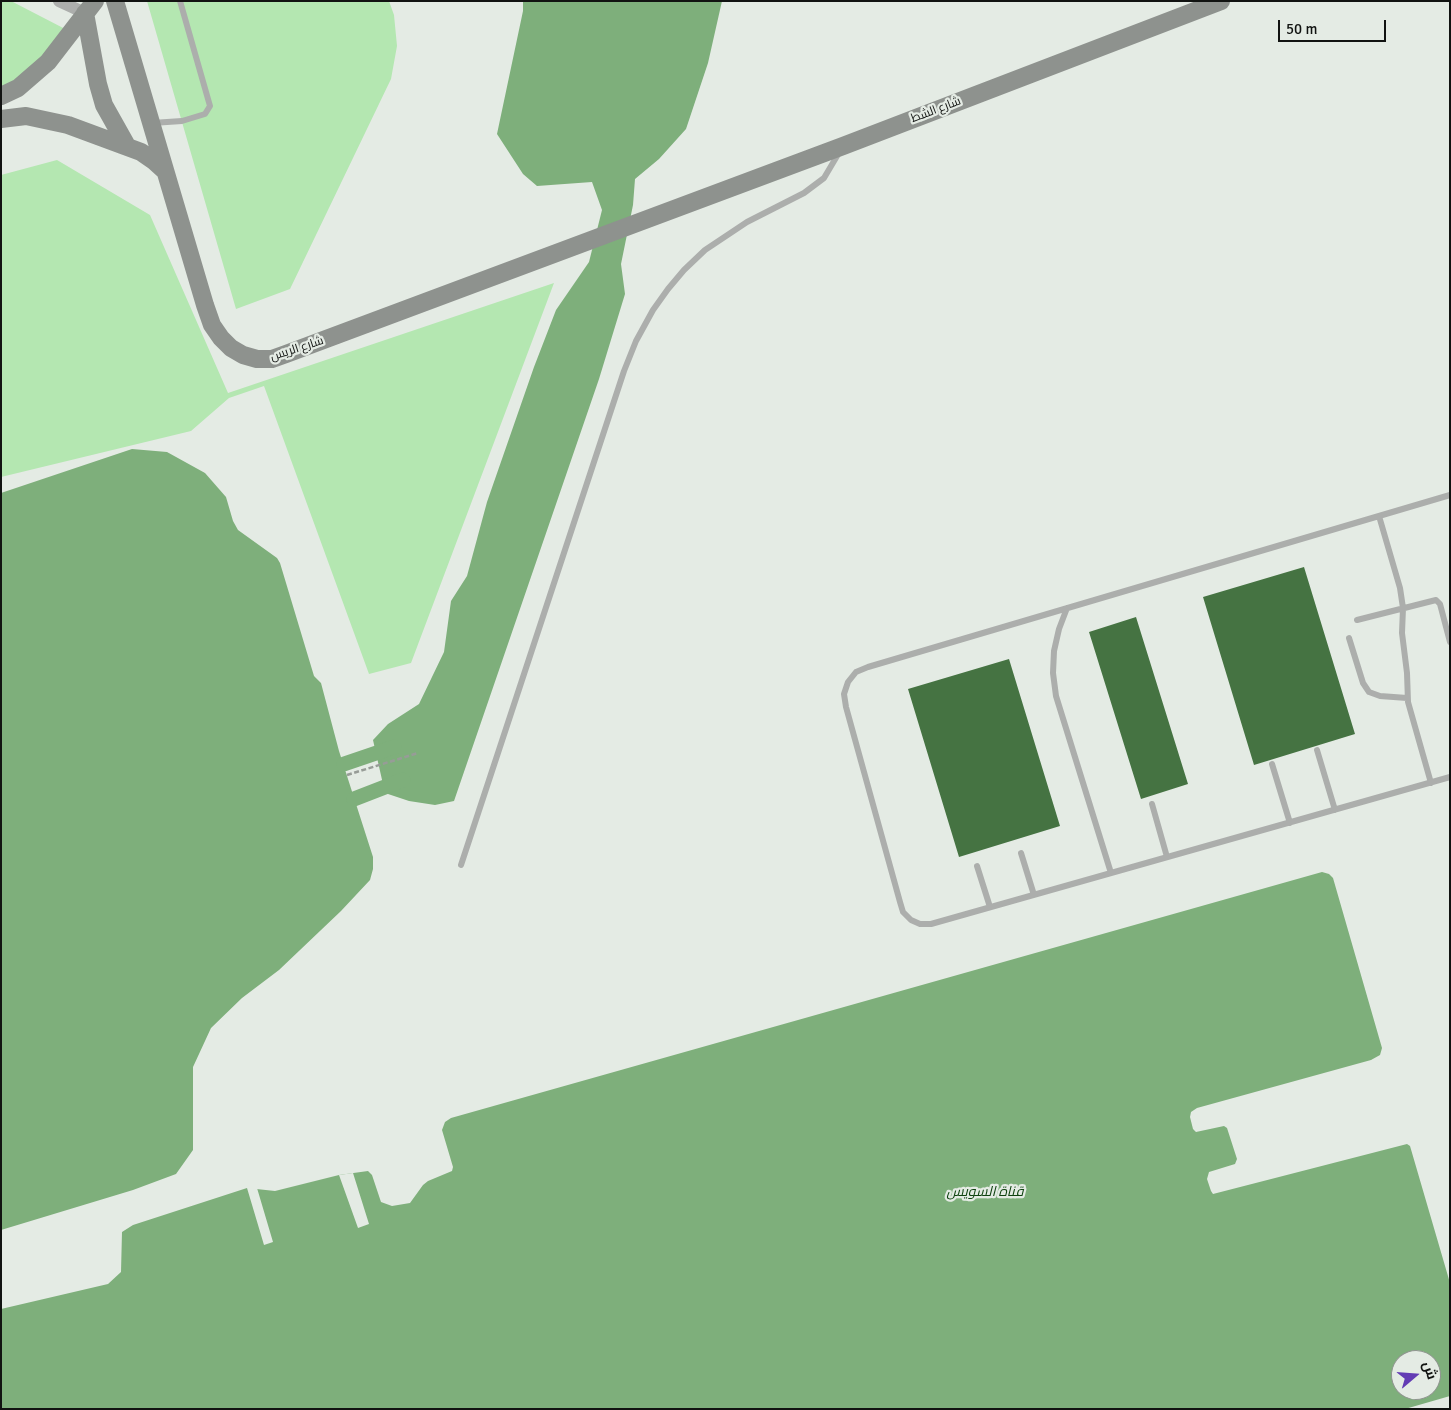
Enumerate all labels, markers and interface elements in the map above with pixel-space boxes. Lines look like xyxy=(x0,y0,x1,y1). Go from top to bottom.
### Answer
scale bar xyxy=(1281,10,1388,42)
text: 50 m xyxy=(1286,20,1317,38)
street label: شارع الشط xyxy=(909,94,963,126)
street label: شارع الريس xyxy=(269,334,325,364)
water label: قناة السويس xyxy=(947,1184,1023,1200)
north arrow xyxy=(1391,1350,1441,1400)
text: ش xyxy=(1419,1359,1441,1382)

